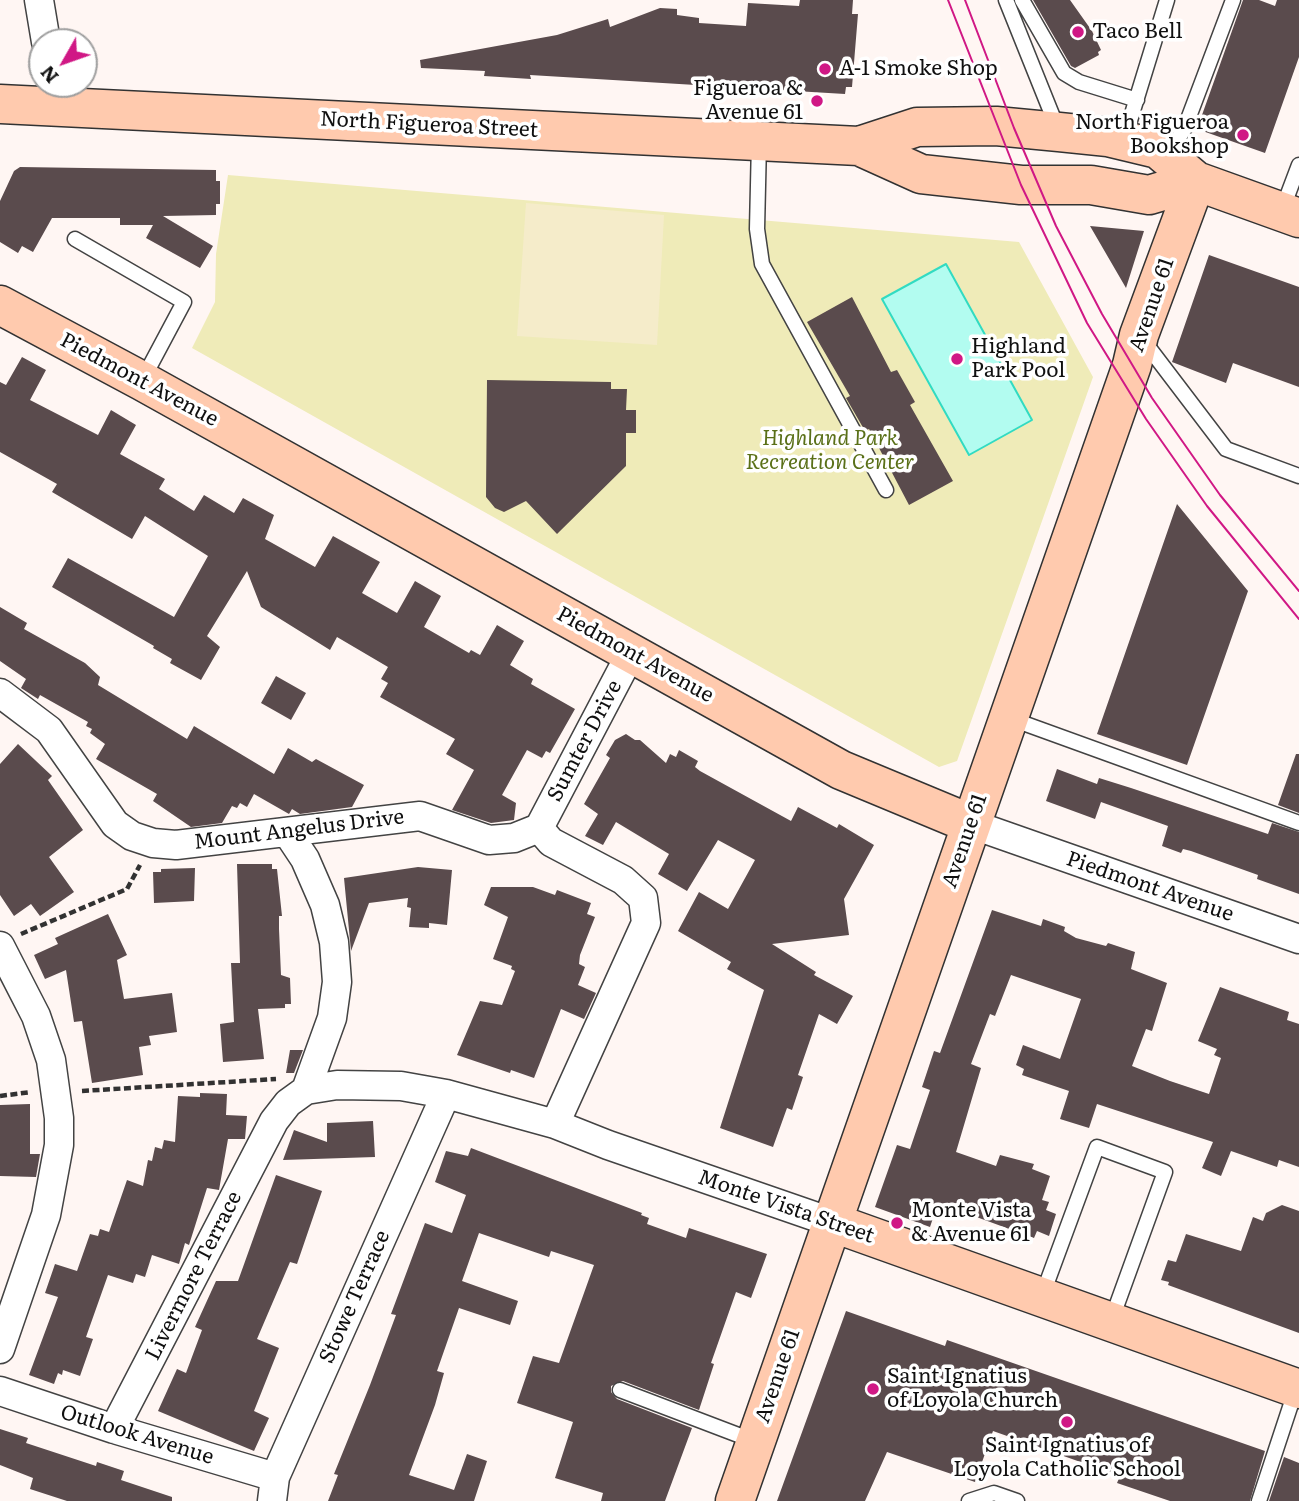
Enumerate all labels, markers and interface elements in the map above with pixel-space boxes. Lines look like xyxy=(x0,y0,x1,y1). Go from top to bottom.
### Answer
place label: Taco Bell xyxy=(1092,19,1183,45)
marker: Taco Bell xyxy=(1070,24,1086,40)
north arrow xyxy=(28,28,98,98)
place label: A-1 Smoke Shop xyxy=(839,56,998,82)
text: N xyxy=(33,60,64,90)
marker: A-1 Smoke Shop xyxy=(817,61,833,77)
place label: Figueroa & Avenue 61 xyxy=(693,76,803,126)
marker: Figueroa & Avenue 61 xyxy=(809,93,825,109)
street label: North Figueroa Street xyxy=(319,107,539,143)
place label: North Figueroa Bookshop xyxy=(1075,110,1229,160)
marker: North Figueroa Bookshop xyxy=(1235,127,1251,143)
street label: Avenue 61 xyxy=(1124,255,1180,355)
street label: Piedmont Avenue xyxy=(56,328,222,432)
place label: Highland Park Pool xyxy=(971,334,1066,384)
marker: Highland Park Pool xyxy=(949,351,965,367)
park label: Highland Park Recreation Center xyxy=(745,426,915,476)
street label: Piedmont Avenue xyxy=(552,601,718,709)
street label: Sumter Drive xyxy=(542,676,628,806)
street label: Avenue 61 xyxy=(937,791,993,891)
street label: Mount Angelus Drive xyxy=(192,805,406,855)
street label: Piedmont Avenue xyxy=(1063,847,1237,927)
street label: Monte Vista Street xyxy=(695,1165,877,1249)
street label: Livermore Terrace xyxy=(140,1187,248,1365)
place label: Monte Vista & Avenue 61 xyxy=(911,1198,1032,1248)
marker: Monte Vista & Avenue 61 xyxy=(889,1215,905,1231)
street label: Stowe Terrace xyxy=(314,1227,396,1367)
street label: Avenue 61 xyxy=(750,1326,806,1426)
place label: Saint Ignatius of Loyola Church xyxy=(887,1364,1058,1414)
marker: Saint Ignatius of Loyola Church xyxy=(865,1381,881,1397)
street label: Outlook Avenue xyxy=(57,1400,217,1470)
marker: Saint Ignatius of Loyola Catholic School xyxy=(1059,1414,1075,1430)
place label: Saint Ignatius of Loyola Catholic School xyxy=(953,1433,1181,1483)

